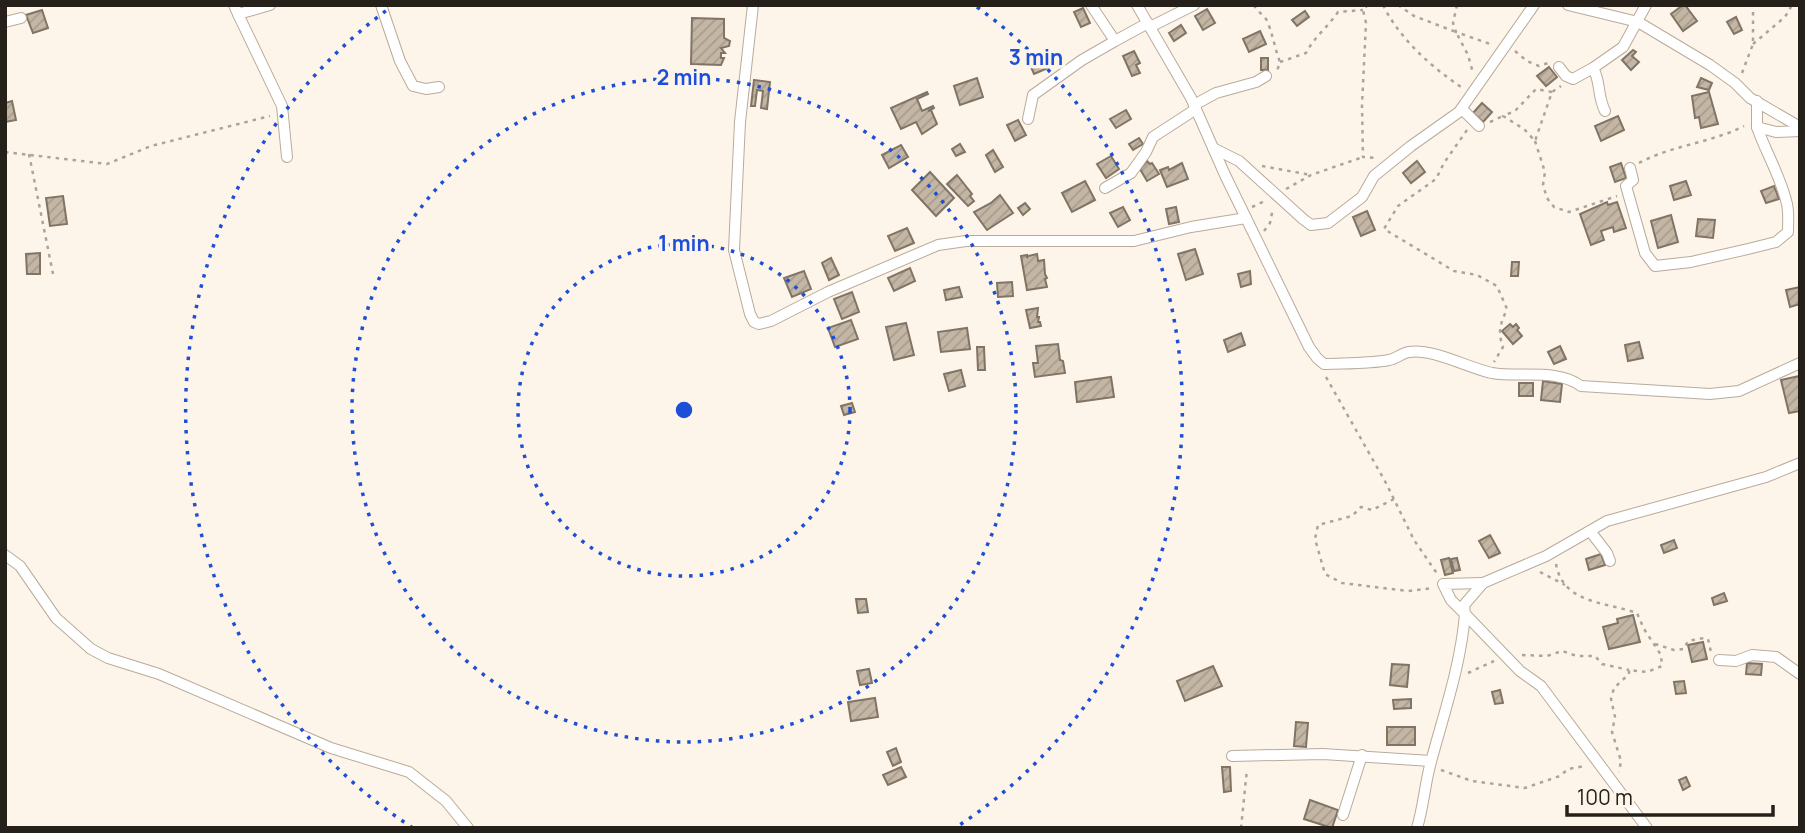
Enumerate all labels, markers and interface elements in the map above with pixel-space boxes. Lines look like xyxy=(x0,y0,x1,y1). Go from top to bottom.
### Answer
text: 3 min xyxy=(1009,43,1063,71)
text: 2 min xyxy=(657,63,711,91)
text: 1 min xyxy=(658,229,710,257)
centre of rings xyxy=(672,398,696,422)
scale bar xyxy=(1567,774,1773,818)
text: 100 m xyxy=(1577,783,1633,811)

